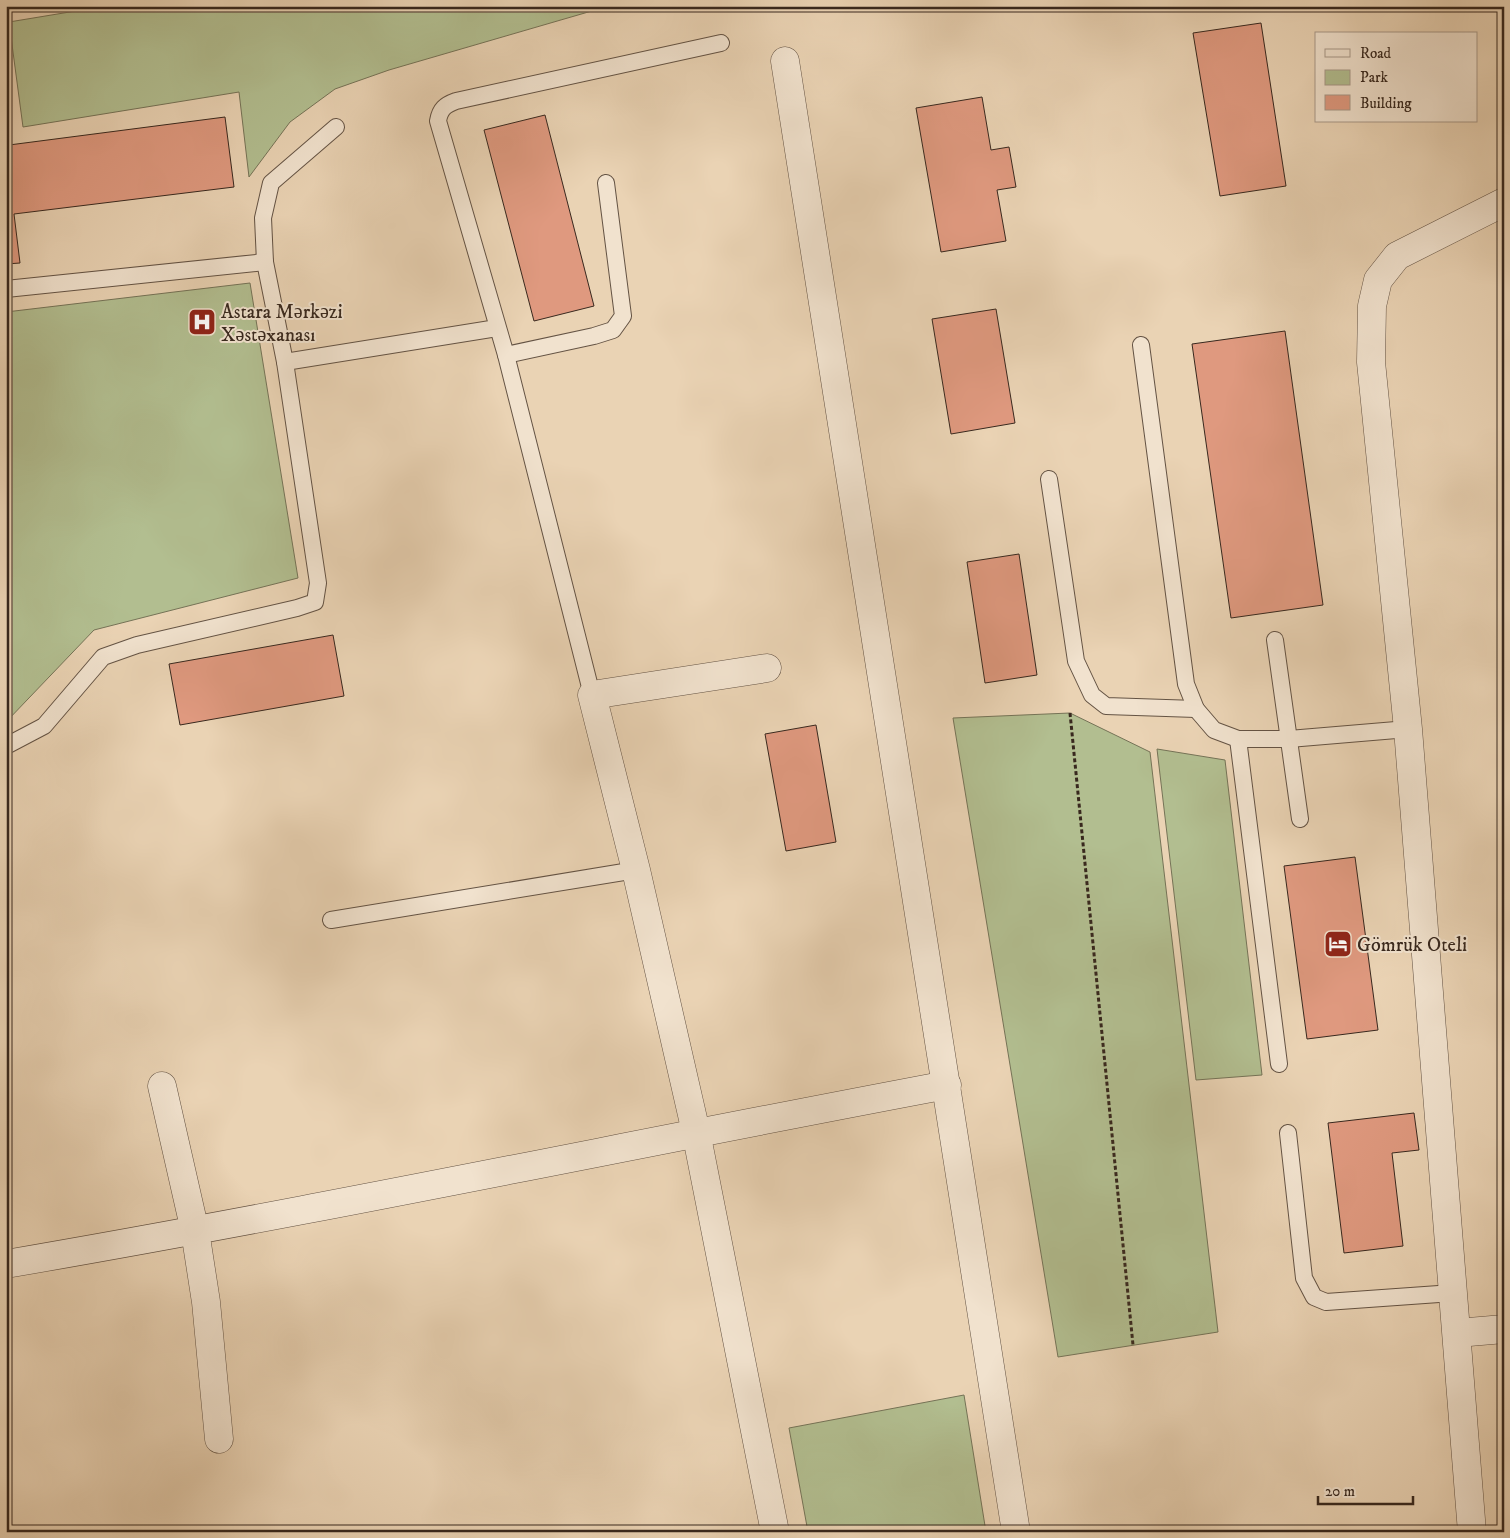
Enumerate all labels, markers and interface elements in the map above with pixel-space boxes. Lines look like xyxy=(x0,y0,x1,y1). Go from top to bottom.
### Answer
legend xyxy=(1315,32,1478,122)
text: Road xyxy=(1360,44,1392,63)
text: Park xyxy=(1360,68,1389,87)
text: Building xyxy=(1360,94,1412,113)
place label: Astara Mərkəzi Xəstəxanası xyxy=(221,300,343,348)
hospital icon: Astara Mərkəzi Xəstəxanası xyxy=(187,307,217,337)
hotel icon: Gömrük Oteli xyxy=(1323,929,1353,959)
place label: Gömrük Oteli xyxy=(1357,933,1467,958)
scale bar xyxy=(1318,1473,1412,1505)
text: 20 m xyxy=(1325,1482,1355,1501)

